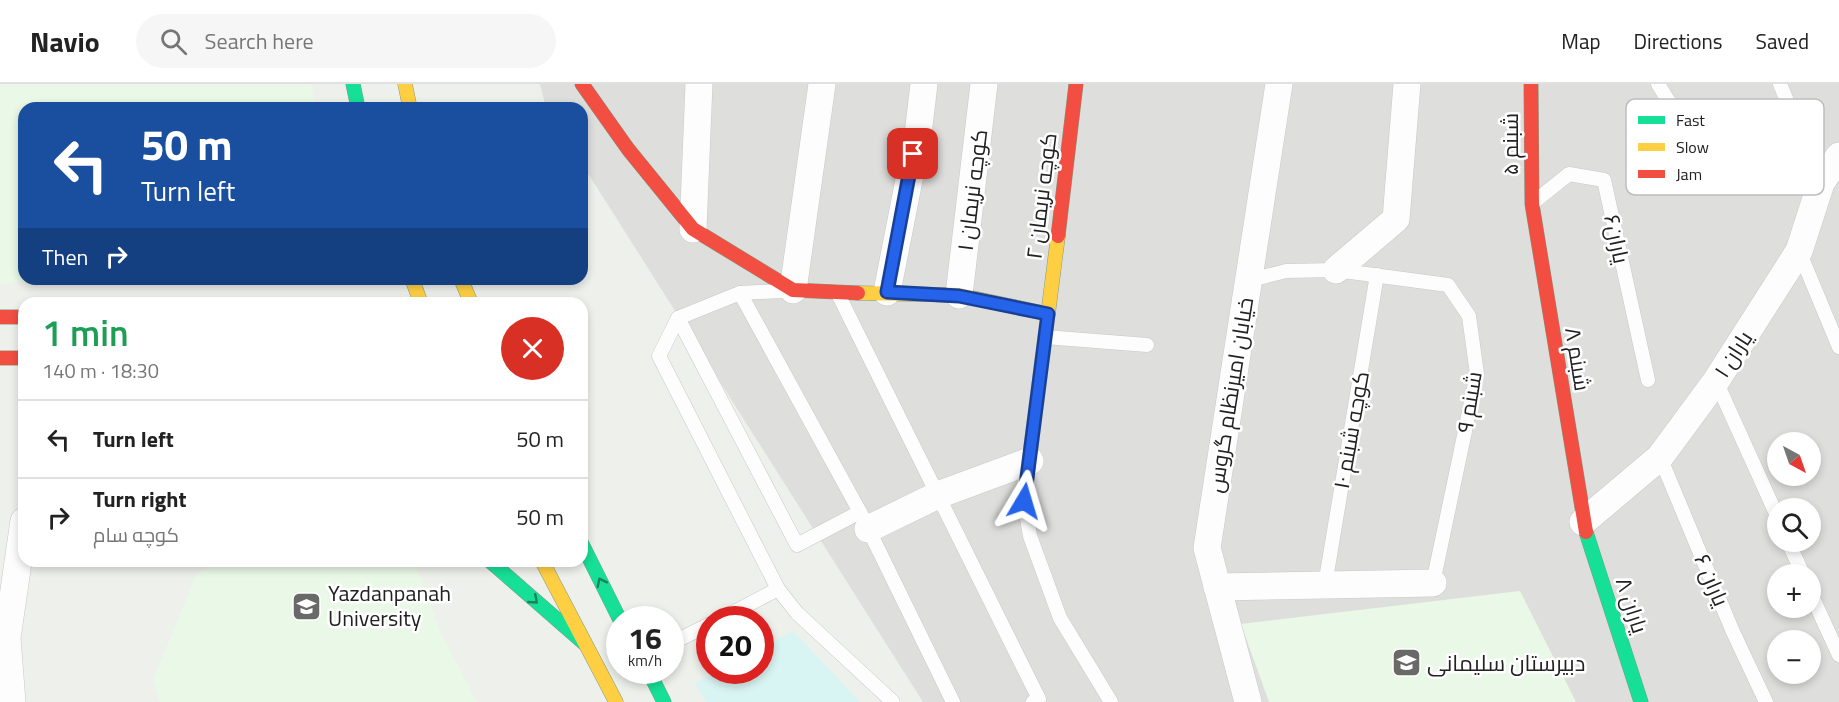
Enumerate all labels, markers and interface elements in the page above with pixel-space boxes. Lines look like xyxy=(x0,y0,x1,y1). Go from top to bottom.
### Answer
search box xyxy=(136,14,556,68)
text: Navio xyxy=(30,20,100,63)
text: Search here xyxy=(205,24,314,58)
icon: search xyxy=(157,25,190,58)
text: Map xyxy=(1561,25,1601,57)
text: Directions xyxy=(1634,25,1723,57)
text: Saved xyxy=(1756,25,1809,57)
legend xyxy=(1626,99,1824,195)
text: Fast xyxy=(1676,108,1705,132)
text: 50 m xyxy=(141,112,233,176)
street label: شبنم ۵ xyxy=(1493,113,1527,175)
icon: left xyxy=(42,126,120,204)
street label: کوچه نریمان ۱ xyxy=(948,127,996,253)
pin xyxy=(887,128,938,179)
street label: کوچه نریمان ۲ xyxy=(1016,131,1066,261)
text: Slow xyxy=(1676,135,1709,159)
icon: arrive xyxy=(896,137,929,170)
text: Jam xyxy=(1676,162,1702,186)
text: Turn left xyxy=(141,170,235,211)
street label: یاران۶ xyxy=(1595,211,1639,267)
text: Then xyxy=(42,240,88,274)
icon: right xyxy=(100,240,133,273)
street label: خیابان امیرنظام گروس xyxy=(1198,295,1262,495)
text: 1 min xyxy=(42,305,129,360)
button: close xyxy=(501,317,564,380)
street label: یاران ۱ xyxy=(1705,324,1761,384)
street label: شبنم ۸ xyxy=(1556,325,1600,393)
text: 140 m · 18:30 xyxy=(42,355,159,386)
street label: کوچه شبنم ۱۰ xyxy=(1324,368,1378,492)
street label: شبنم ۹ xyxy=(1447,369,1491,435)
text: Turn left xyxy=(93,422,174,456)
text: 50 m xyxy=(516,422,564,456)
icon: left xyxy=(42,423,75,456)
north arrow xyxy=(1767,432,1821,486)
map controls xyxy=(1767,432,1821,684)
position arrow xyxy=(992,469,1056,533)
text: Turn right xyxy=(93,482,187,516)
button: search xyxy=(1767,498,1821,552)
text: 50 m xyxy=(516,500,564,534)
icon: right xyxy=(42,501,75,534)
text: کوچه سام xyxy=(93,519,179,550)
street label: یاران ۶ xyxy=(1686,548,1738,612)
button: + xyxy=(1767,564,1821,618)
street label: یاران ۸ xyxy=(1607,573,1657,638)
place label: Yazdanpanah University xyxy=(328,576,451,635)
one-way arrow xyxy=(597,577,608,588)
school or university icon: Yazdanpanah University xyxy=(291,590,323,622)
one-way arrow xyxy=(527,593,538,604)
speed limit sign: 20 xyxy=(696,606,774,684)
text: 16 xyxy=(628,615,662,661)
button: − xyxy=(1767,630,1821,684)
place label: دبیرستان سلیمانی xyxy=(1427,646,1585,680)
school or university icon: دبیرستان سلیمانی xyxy=(1390,647,1422,679)
text: km/h xyxy=(628,649,662,672)

